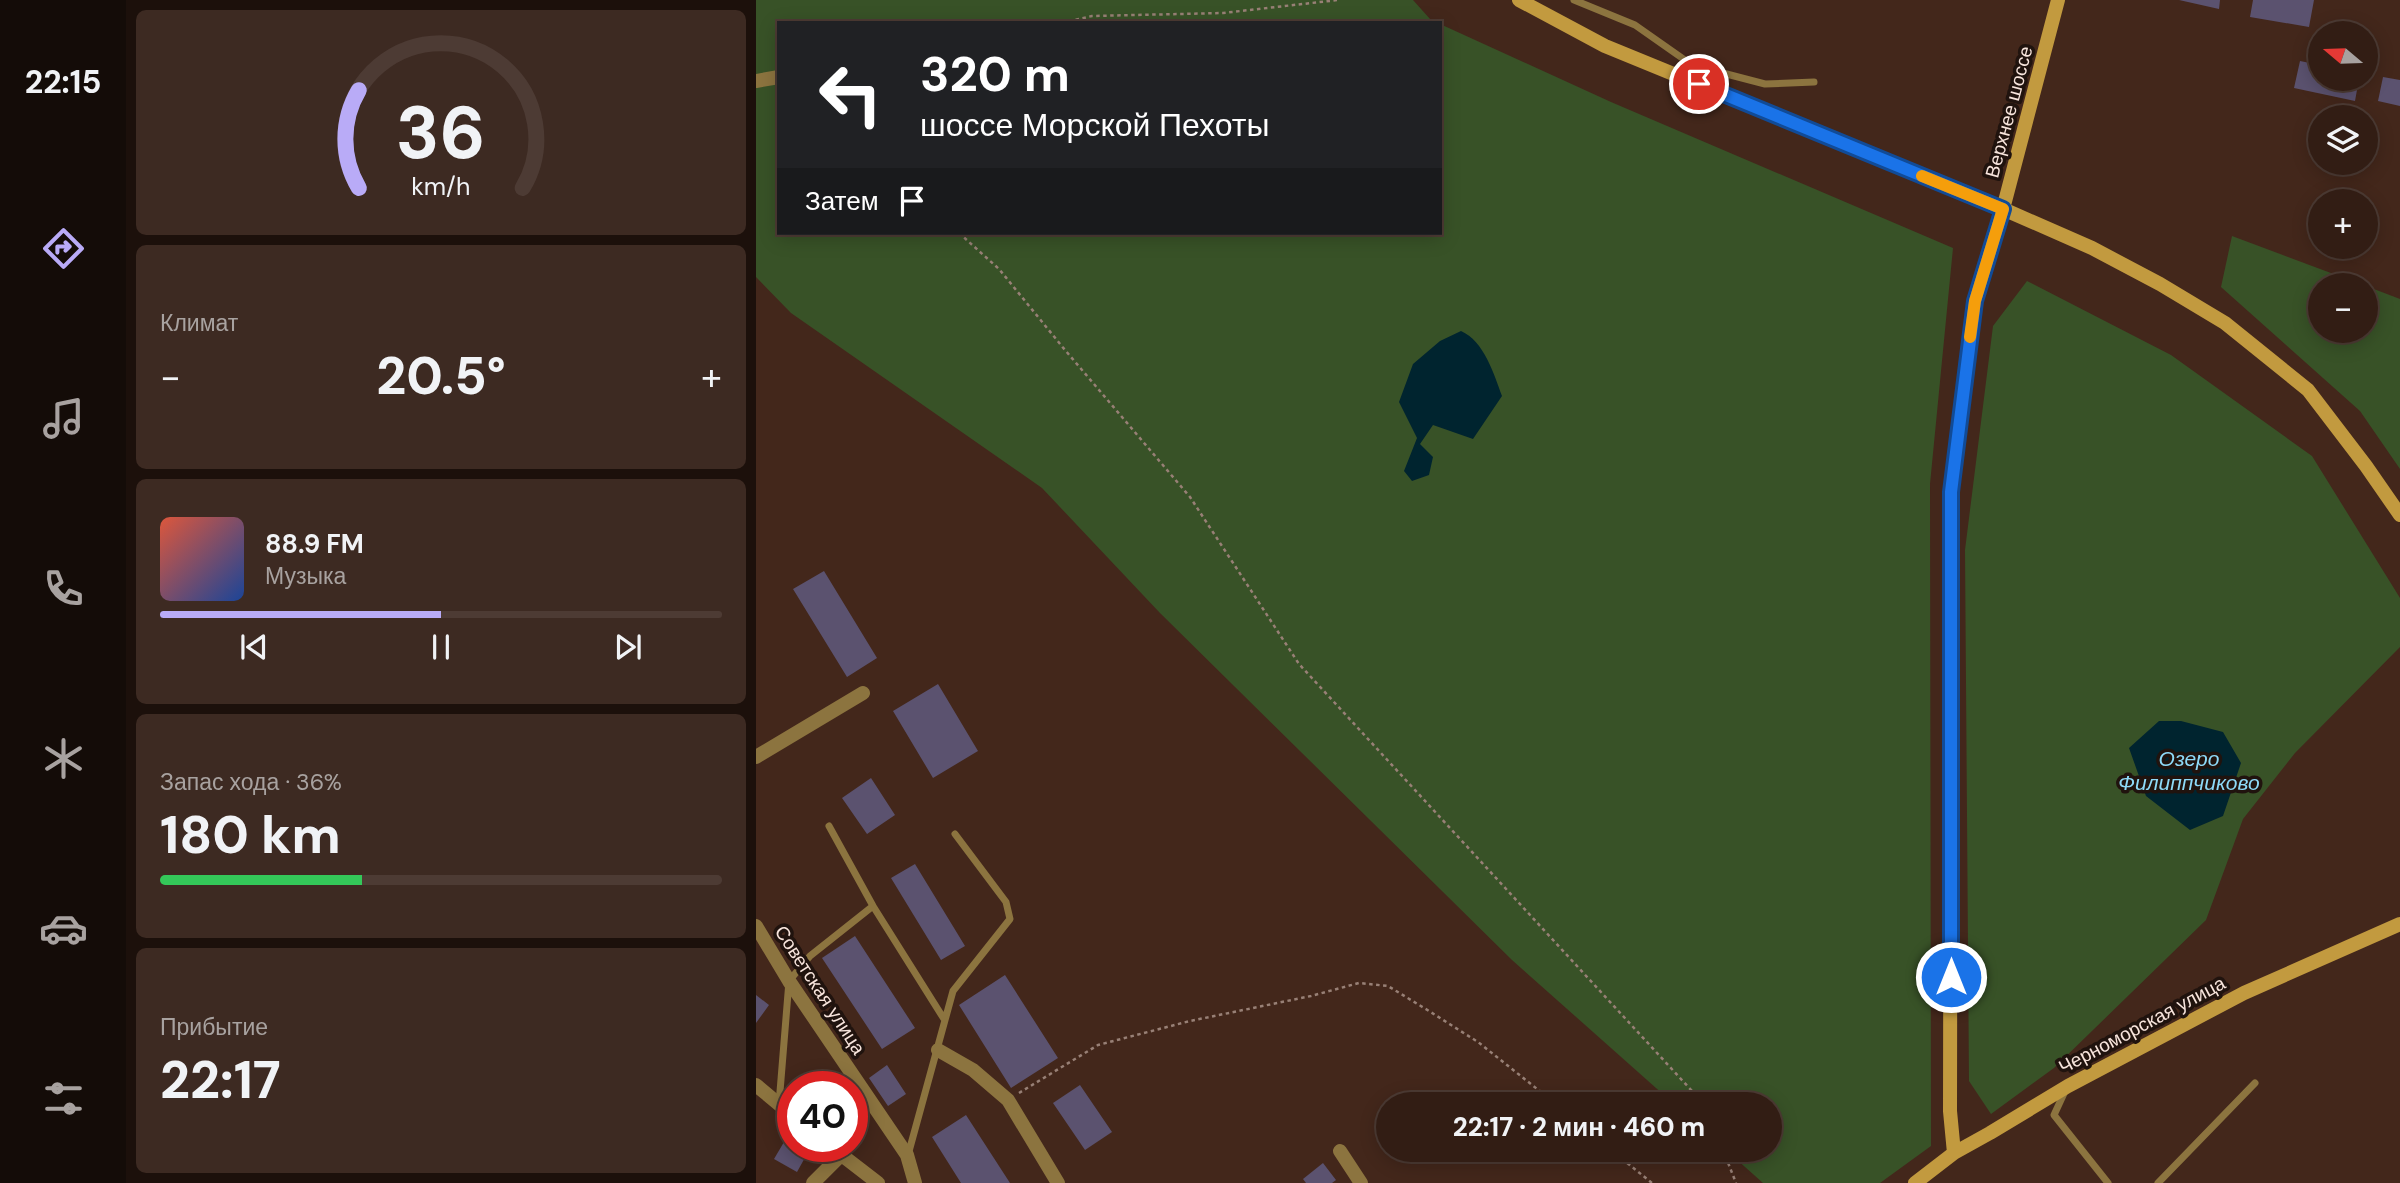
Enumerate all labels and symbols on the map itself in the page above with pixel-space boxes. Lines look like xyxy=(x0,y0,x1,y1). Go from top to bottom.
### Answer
north arrow xyxy=(2308,21,2378,91)
street label: Верхнее шоссе xyxy=(1979,43,2039,181)
pin xyxy=(1669,54,1729,114)
water label: Озеро Филиппчиково xyxy=(2118,745,2260,797)
street label: Советская улица xyxy=(769,921,871,1060)
position arrow xyxy=(1914,940,1988,1014)
street label: Черноморская улица xyxy=(2054,970,2230,1080)
speed limit sign: 40 xyxy=(777,1071,868,1162)

